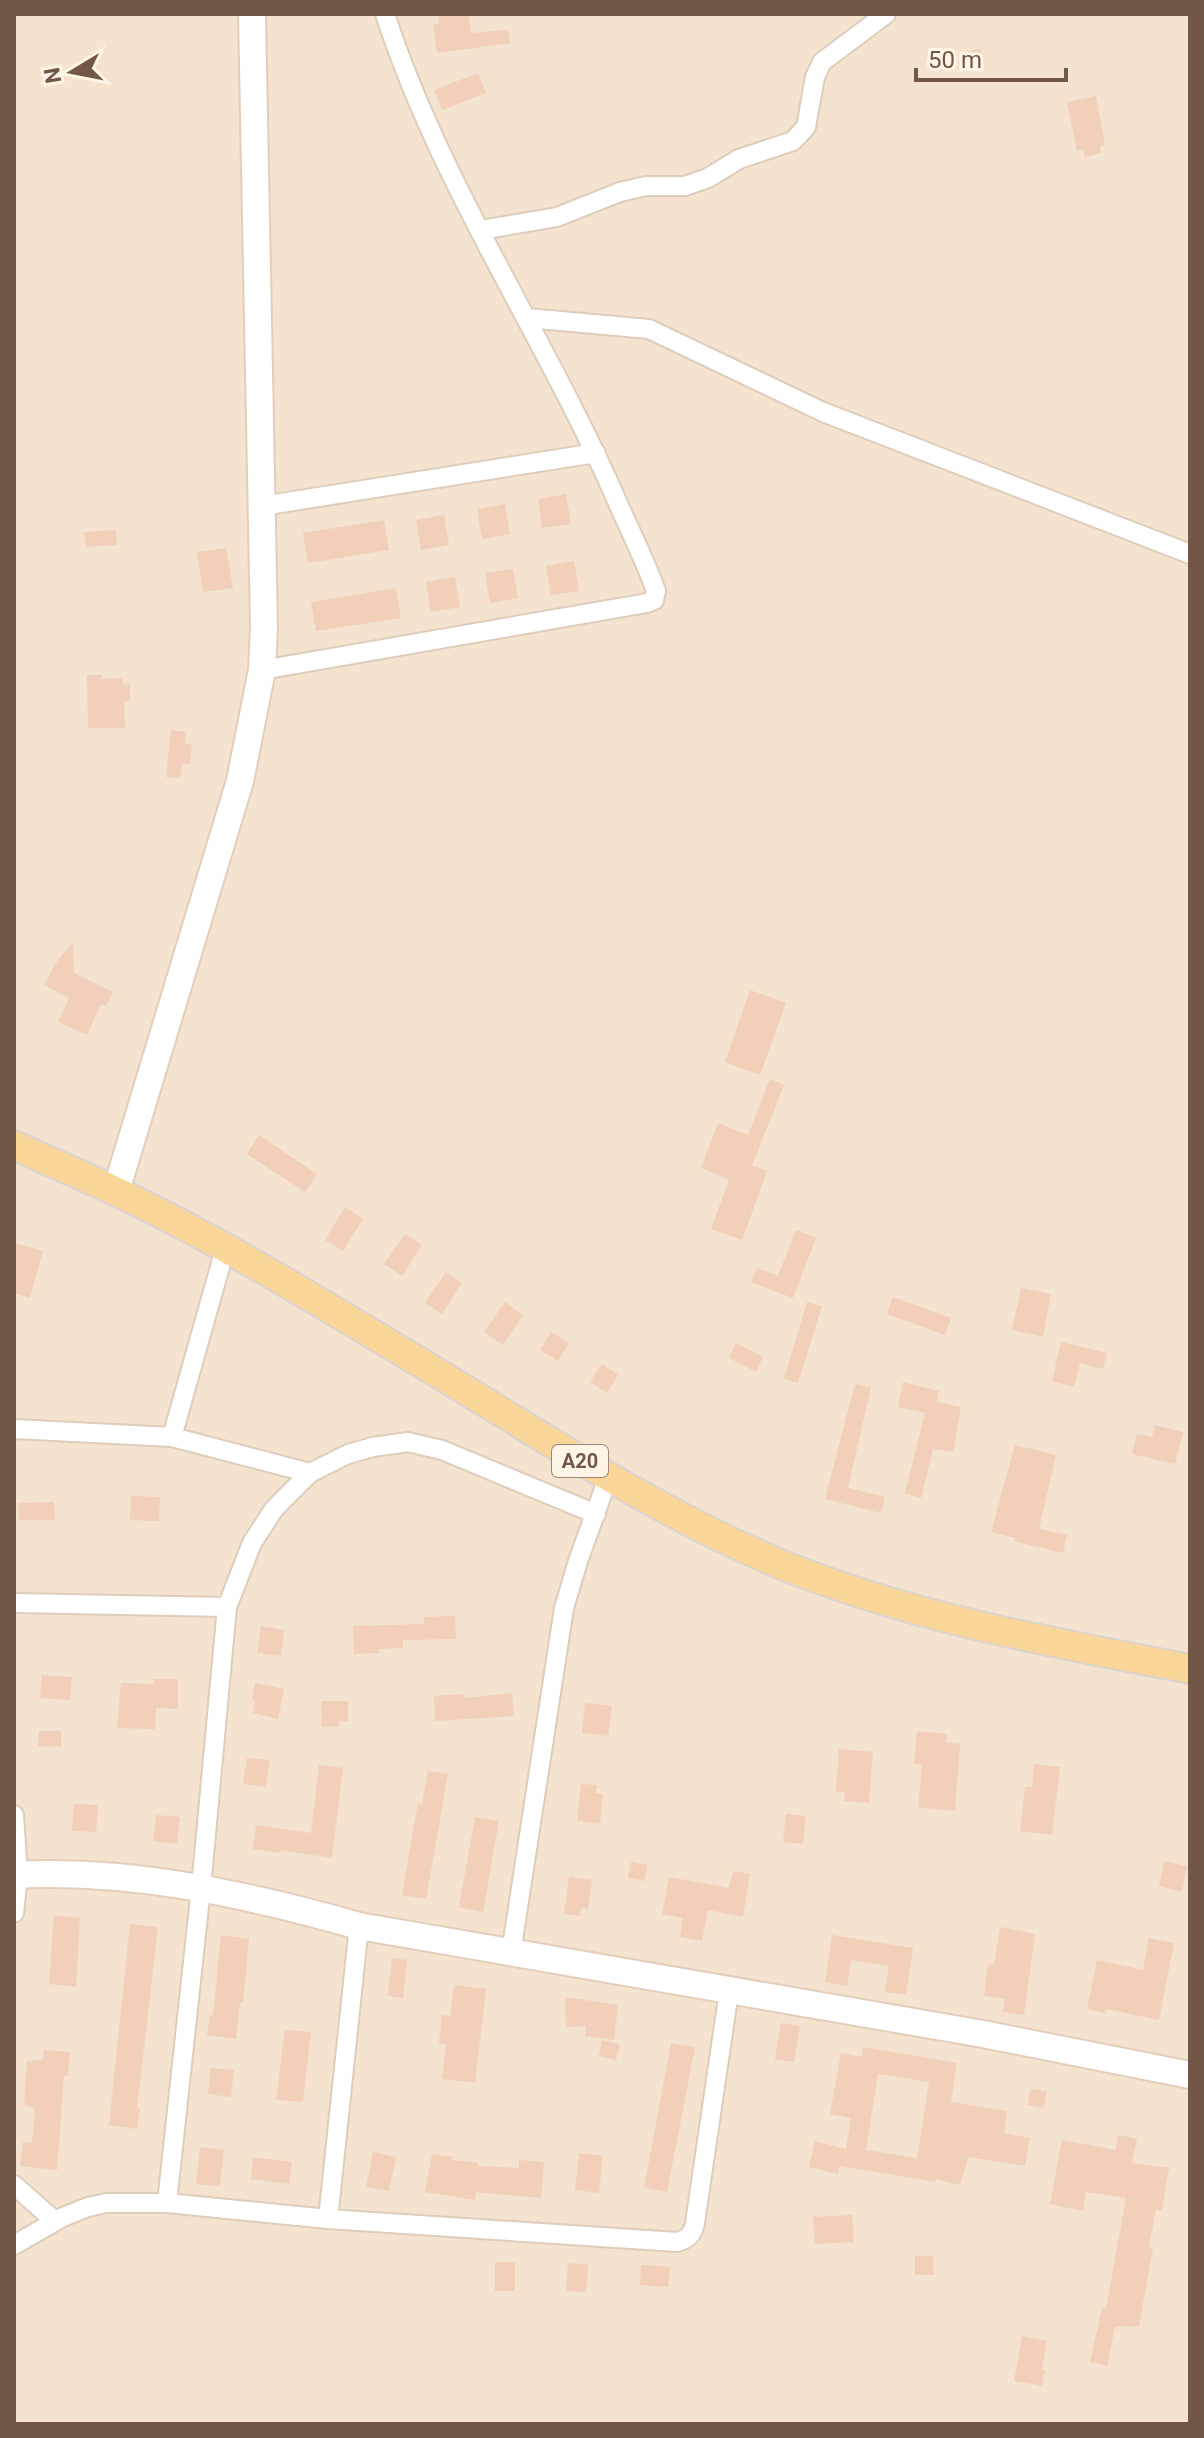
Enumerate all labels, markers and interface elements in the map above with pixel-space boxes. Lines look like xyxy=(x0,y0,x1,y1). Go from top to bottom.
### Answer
north arrow xyxy=(32,32,112,112)
scale bar xyxy=(916,32,1066,82)
text: 50 m xyxy=(928,46,982,74)
text: N xyxy=(39,66,66,85)
road number: A20 xyxy=(552,1445,608,1477)

